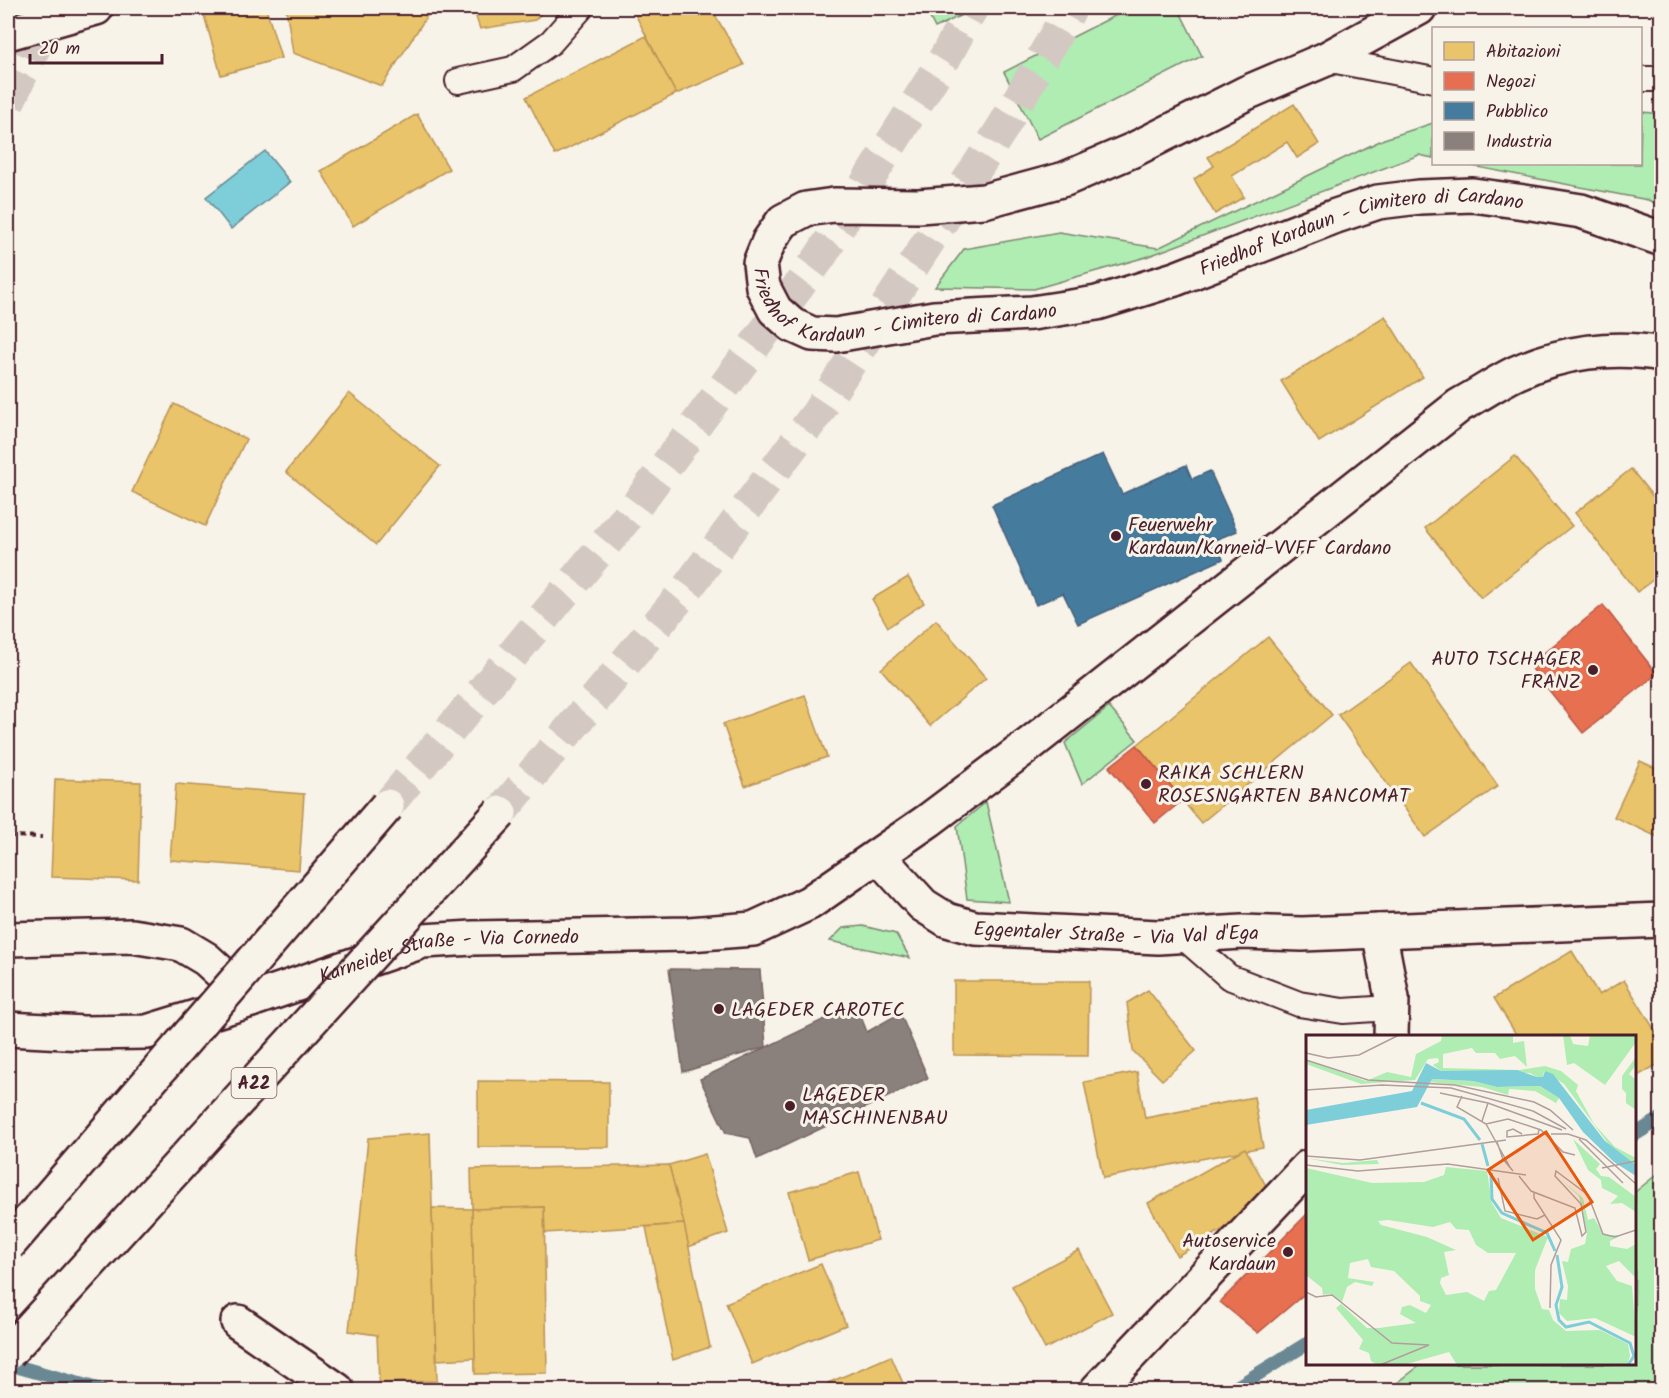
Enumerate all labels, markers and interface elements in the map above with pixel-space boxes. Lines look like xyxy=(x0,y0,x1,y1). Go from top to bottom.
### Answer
scale bar xyxy=(30,27,162,65)
legend xyxy=(1432,27,1642,165)
text: 20 m xyxy=(39,35,80,64)
text: Abitazioni xyxy=(1486,38,1561,67)
text: Negozi xyxy=(1486,68,1536,97)
text: Pubblico xyxy=(1486,98,1548,127)
text: Industria xyxy=(1486,128,1552,157)
street label: Friedhof Kardaun - Cimitero di Cardano xyxy=(1195,181,1526,286)
street label: Friedhof Kardaun - Cimitero di Cardano xyxy=(743,266,1059,353)
place label: Feuerwehr Kardaun/Karneid-VVFF Cardano xyxy=(1128,510,1391,565)
marker: Feuerwehr Kardaun/Karneid-VVFF Cardano xyxy=(1109,529,1123,543)
place label: AUTO TSCHAGER FRANZ xyxy=(1431,644,1581,699)
marker: AUTO TSCHAGER FRANZ xyxy=(1586,663,1600,677)
place label: RAIKA SCHLERN ROSESNGARTEN BANCOMAT xyxy=(1158,758,1412,813)
marker: RAIKA SCHLERN ROSESNGARTEN BANCOMAT xyxy=(1139,777,1153,791)
street label: Eggentaler Straße - Via Val d'Ega xyxy=(973,914,1259,955)
street label: Karneider Straße - Via Cornedo xyxy=(315,922,579,994)
place label: LAGEDER CAROTEC xyxy=(731,995,905,1027)
marker: LAGEDER CAROTEC xyxy=(712,1002,726,1016)
inset map xyxy=(1306,1035,1636,1365)
road number: A22 xyxy=(232,1068,276,1098)
place label: LAGEDER MASCHINENBAU xyxy=(802,1080,948,1135)
marker: LAGEDER MASCHINENBAU xyxy=(783,1099,797,1113)
place label: Autoservice Kardaun xyxy=(1182,1226,1276,1281)
marker: Autoservice Kardaun xyxy=(1281,1245,1295,1259)

